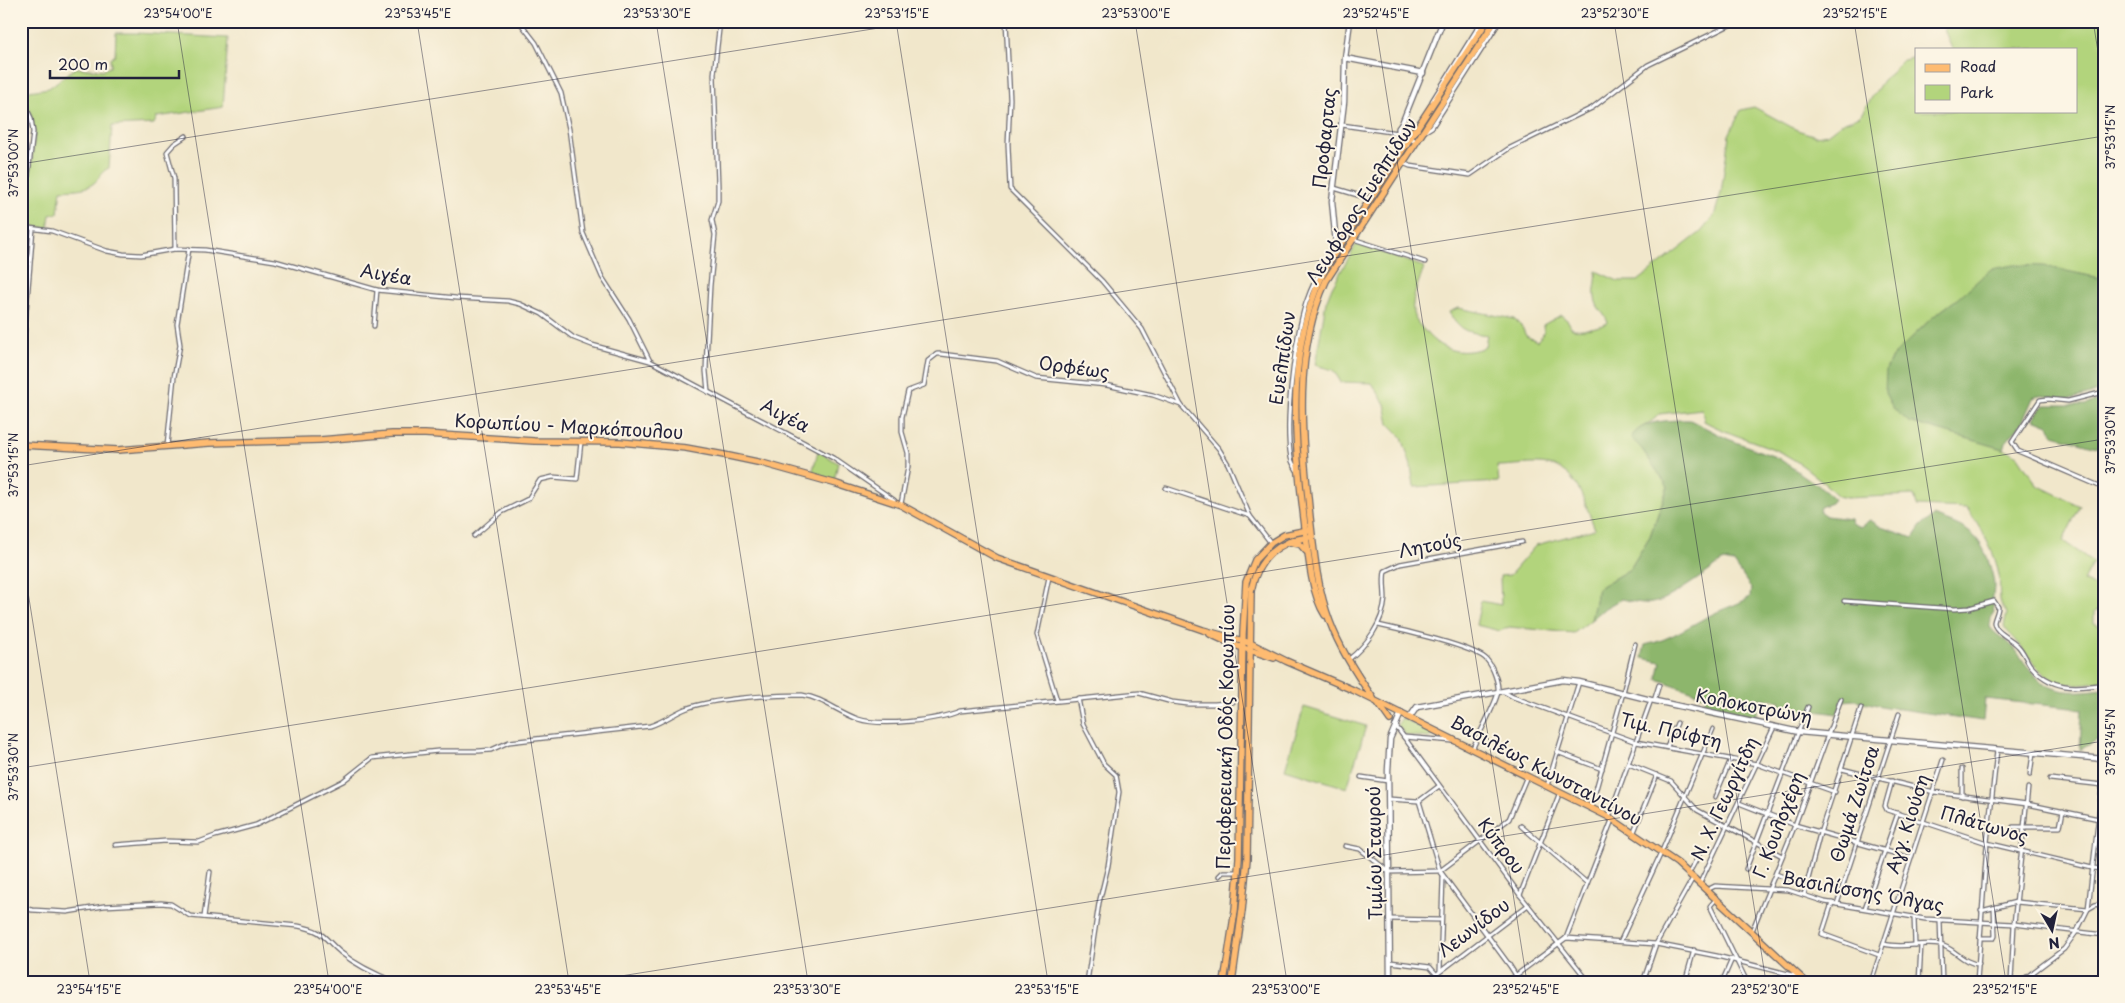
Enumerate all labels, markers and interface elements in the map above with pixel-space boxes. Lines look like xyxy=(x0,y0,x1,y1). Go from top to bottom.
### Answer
text: 23°54'00"E xyxy=(143,4,213,22)
text: 23°53'45"E xyxy=(385,4,451,22)
text: 23°53'30"E xyxy=(623,4,691,22)
text: 23°53'15"E xyxy=(865,4,929,22)
text: 23°53'00"E xyxy=(1102,4,1170,22)
text: 23°52'45"E xyxy=(1342,4,1410,22)
text: 23°52'30"E xyxy=(1581,4,1649,22)
text: 23°52'15"E xyxy=(1822,4,1888,22)
scale bar xyxy=(50,48,179,80)
legend xyxy=(1915,48,2078,112)
text: 200 m xyxy=(58,52,108,75)
text: Road xyxy=(1960,54,1996,77)
text: Park xyxy=(1960,80,1994,103)
street label: Προφαρτας xyxy=(1305,86,1342,189)
text: 37°53'15"N xyxy=(2101,105,2119,169)
street label: Λεωφόρος Ευελπίδων xyxy=(1298,111,1423,289)
text: 37°53'00"N xyxy=(4,129,22,197)
street label: Αιγέα xyxy=(358,256,414,291)
street label: Ευελπίδων xyxy=(1262,309,1301,407)
street label: Ορφέως xyxy=(1037,348,1111,385)
street label: Αιγέα xyxy=(757,391,815,438)
street label: Κορωπίου - Μαρκόπουλου xyxy=(454,406,684,445)
text: 37°53'30"N xyxy=(2101,406,2119,474)
text: 37°53'15"N xyxy=(4,433,22,497)
street label: Λητούς xyxy=(1396,525,1463,564)
street label: Περιφερειακή Οδός Κορωπίου xyxy=(1209,604,1240,870)
street label: Κολοκοτρώνη xyxy=(1694,681,1815,730)
street label: Τιμ. Πρίφτη xyxy=(1618,705,1725,754)
street label: Βασιλέως Κωνσταντίνου xyxy=(1446,708,1647,832)
text: 37°53'45"N xyxy=(2101,709,2119,775)
street label: Ν. Χ. Γεωργίτδη xyxy=(1683,732,1764,865)
text: 37°53'30"N xyxy=(4,733,22,801)
street label: Θωμά Ζωίτσα xyxy=(1822,742,1885,866)
street label: Γ. Κουλοχέρη xyxy=(1745,767,1810,882)
street label: Αγγ. Κιούση xyxy=(1878,770,1935,877)
street label: Τιμίου Σταυρού xyxy=(1359,786,1388,920)
street label: Πλάτωνος xyxy=(1937,798,2032,849)
street label: Κύπρου xyxy=(1472,811,1532,879)
street label: Βασιλίσσης Όλγας xyxy=(1780,863,1946,918)
street label: Λεωνίδου xyxy=(1431,891,1515,963)
north arrow xyxy=(2028,906,2078,956)
text: N xyxy=(2047,932,2061,955)
text: 23°54'15"E xyxy=(57,980,121,998)
text: 23°54'00"E xyxy=(293,980,363,998)
text: 23°53'45"E xyxy=(535,980,601,998)
text: 23°53'30"E xyxy=(773,980,841,998)
text: 23°53'15"E xyxy=(1015,980,1079,998)
text: 23°53'00"E xyxy=(1252,980,1320,998)
text: 23°52'45"E xyxy=(1492,980,1560,998)
text: 23°52'30"E xyxy=(1731,980,1799,998)
text: 23°52'15"E xyxy=(1972,980,2038,998)

